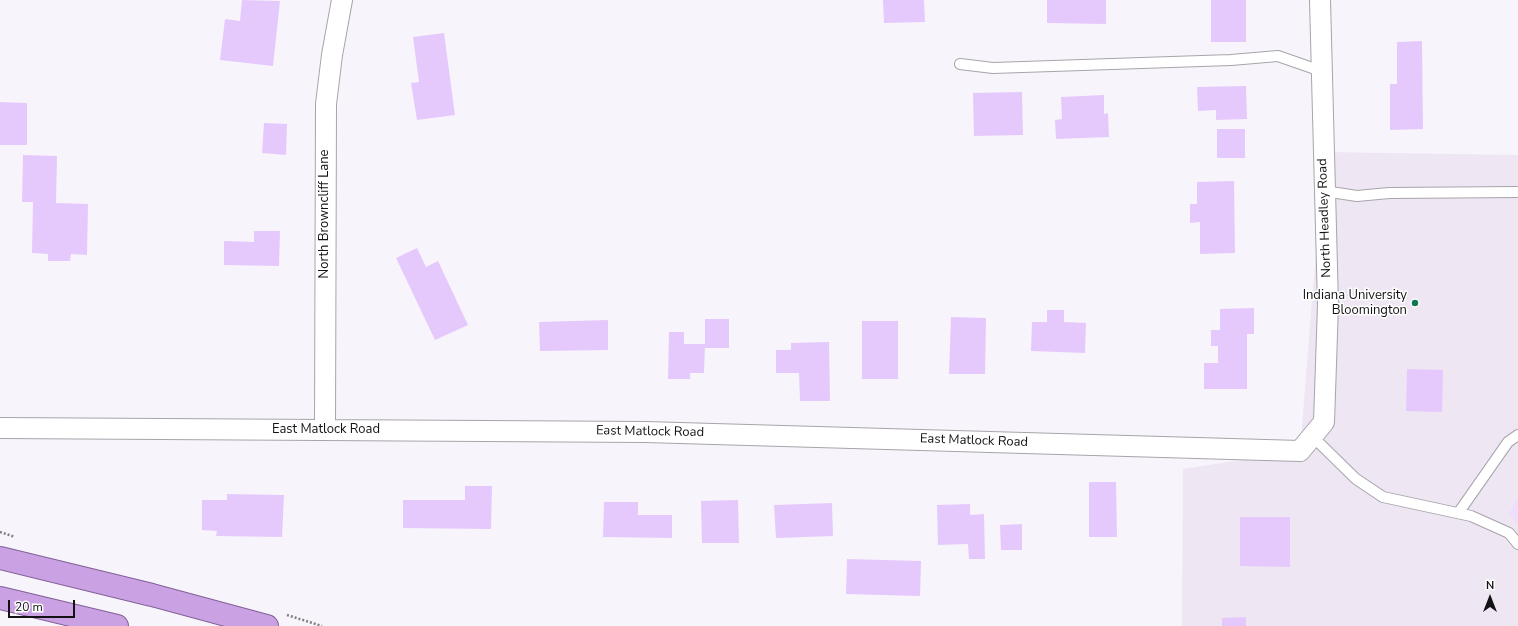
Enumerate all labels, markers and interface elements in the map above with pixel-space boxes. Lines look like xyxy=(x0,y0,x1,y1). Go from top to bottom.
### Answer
street label: North Browncliff Lane xyxy=(317,150,333,278)
street label: North Headley Road xyxy=(1315,158,1335,278)
place label: Indiana University Bloomington xyxy=(1303,288,1407,319)
marker: Indiana University Bloomington xyxy=(1410,298,1420,308)
street label: East Matlock Road xyxy=(272,422,380,438)
street label: East Matlock Road xyxy=(596,423,704,441)
street label: East Matlock Road xyxy=(920,431,1028,451)
north arrow xyxy=(1470,578,1510,618)
text: N xyxy=(1486,578,1494,593)
scale bar xyxy=(10,592,77,618)
text: 20 m xyxy=(15,599,43,615)

